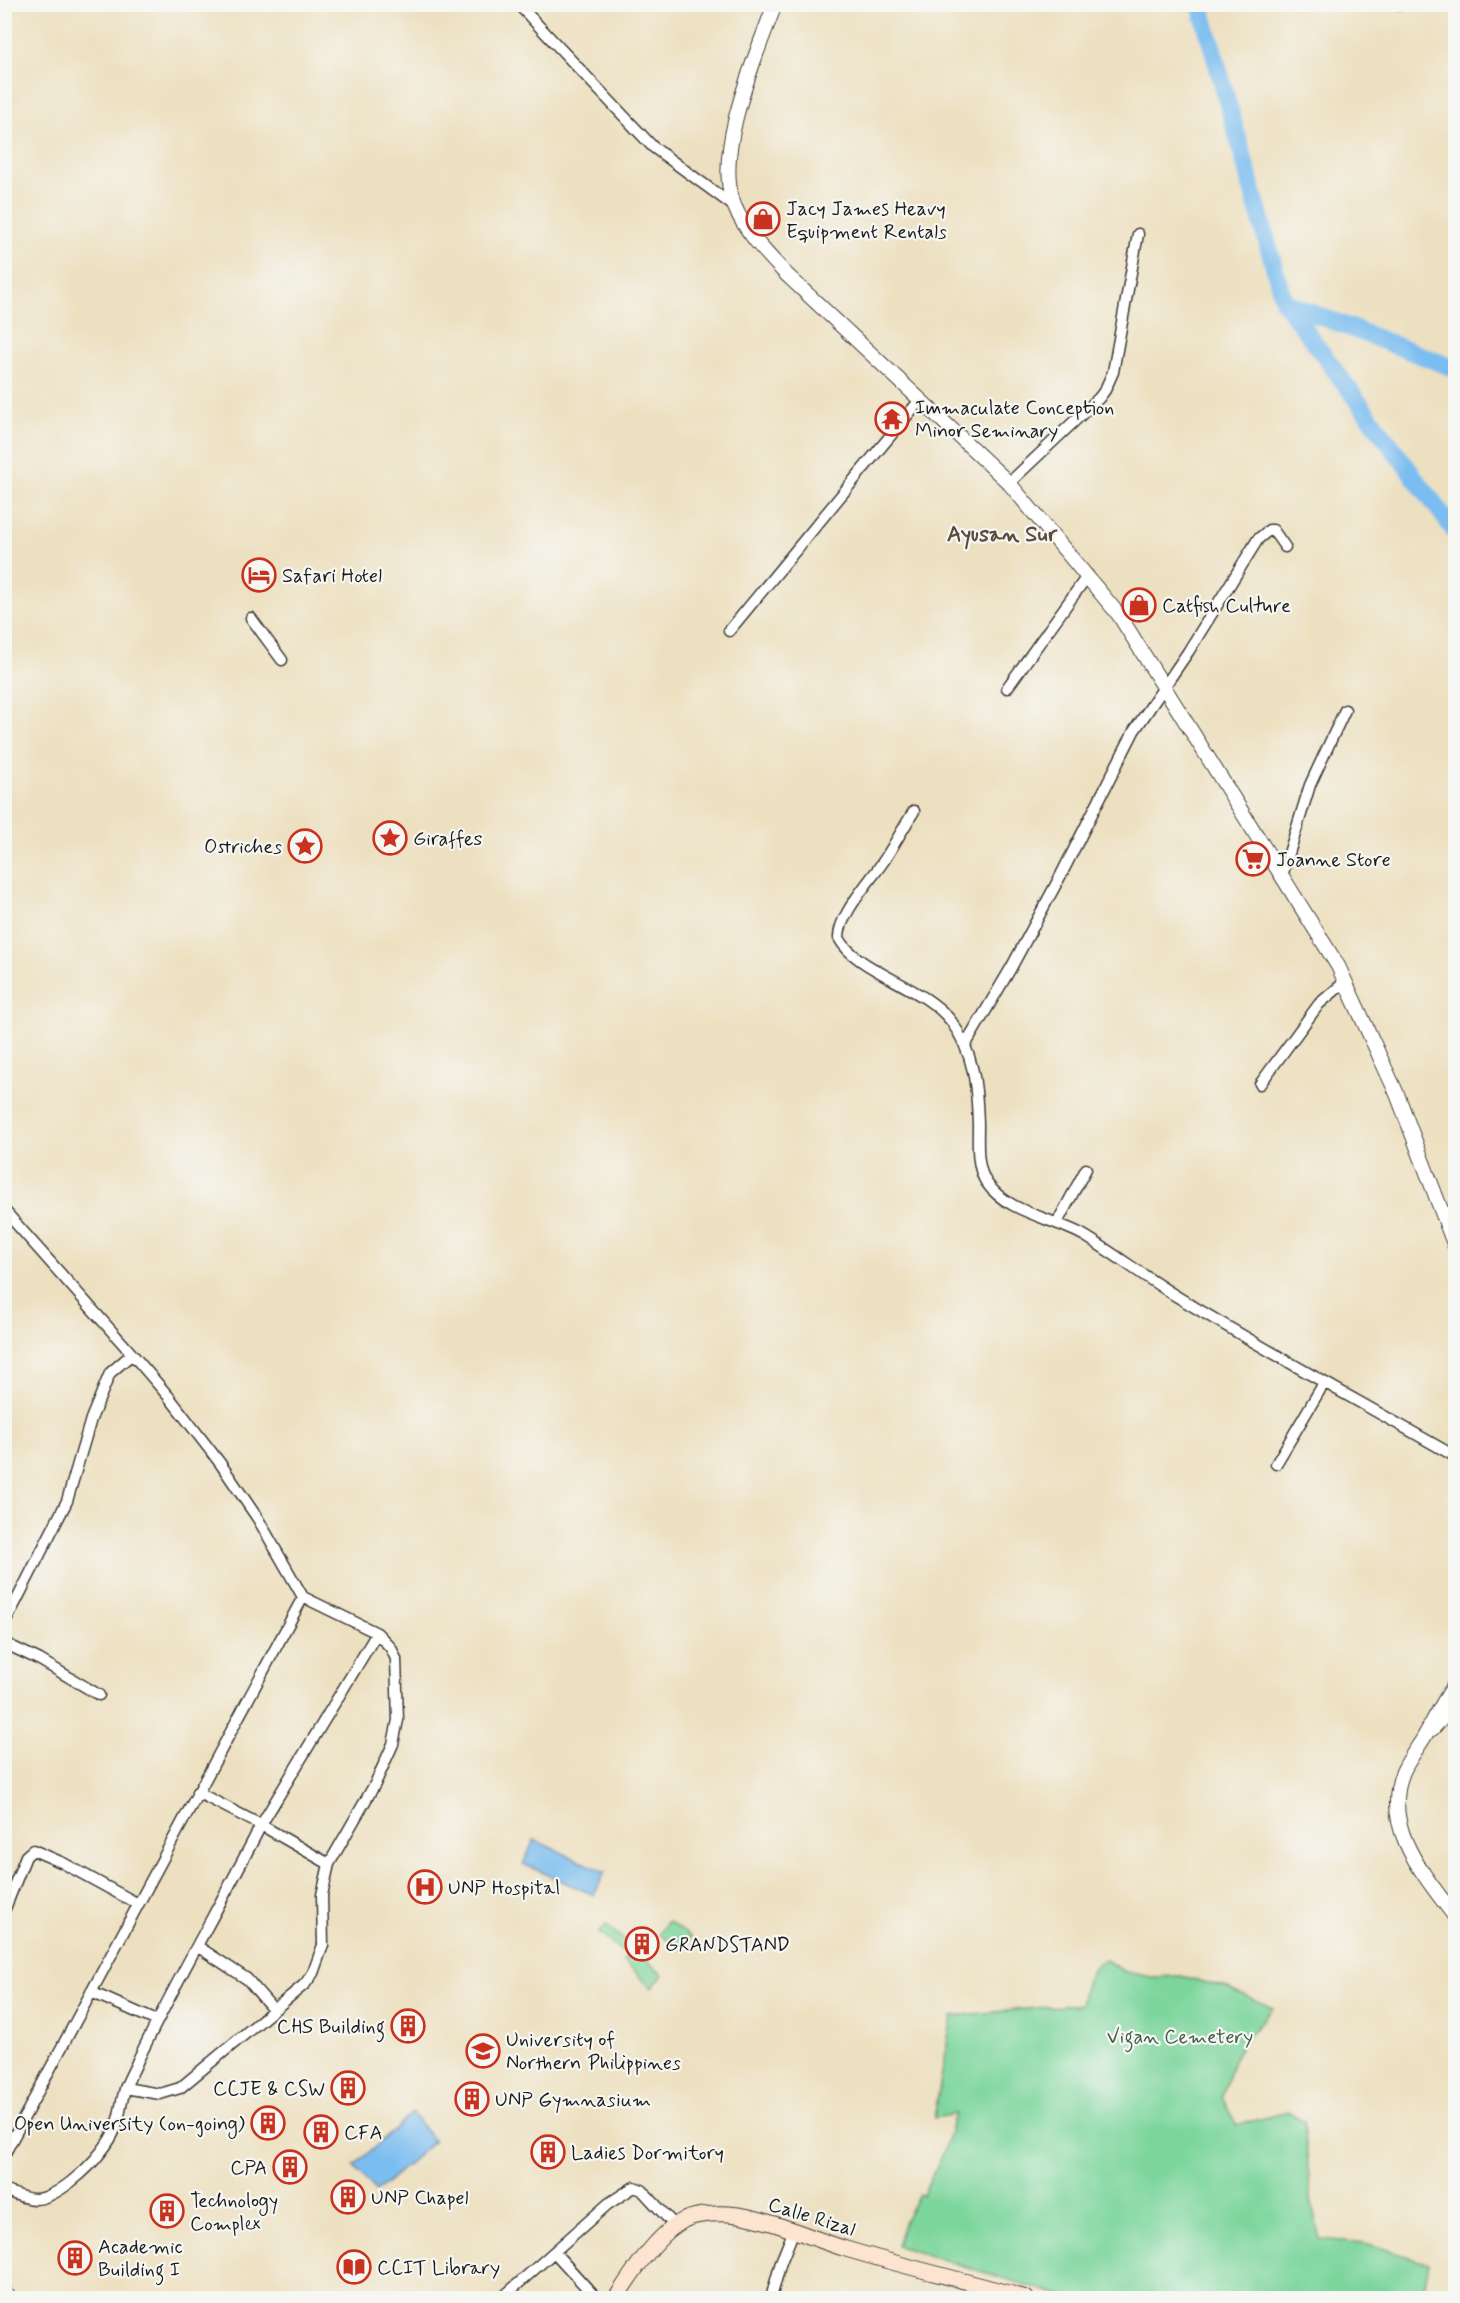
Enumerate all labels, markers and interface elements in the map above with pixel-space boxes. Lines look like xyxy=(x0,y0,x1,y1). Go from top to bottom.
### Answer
place label: Jacy James Heavy Equipment Rentals xyxy=(786,196,947,246)
shop icon: Jacy James Heavy Equipment Rentals xyxy=(745,201,781,237)
place label: Immaculate Conception Minor Seminary xyxy=(915,395,1114,445)
temple icon: Immaculate Conception Minor Seminary xyxy=(874,401,910,437)
district label: Ayusan Sur xyxy=(947,521,1058,550)
hotel icon: Safari Hotel xyxy=(241,557,277,593)
place label: Safari Hotel xyxy=(282,563,382,590)
shop icon: Catfish Culture xyxy=(1121,587,1157,623)
place label: Catfish Culture xyxy=(1162,593,1291,620)
place icon: Giraffes xyxy=(372,820,408,856)
place label: Giraffes xyxy=(413,826,483,853)
place icon: Ostriches xyxy=(287,828,323,864)
place label: Ostriches xyxy=(204,834,282,861)
supermarket icon: Joanne Store xyxy=(1235,841,1271,877)
place label: Joanne Store xyxy=(1276,847,1391,874)
hospital icon: UNP Hospital xyxy=(407,1869,443,1905)
place label: UNP Hospital xyxy=(448,1875,560,1902)
building icon: GRANDSTAND xyxy=(624,1926,660,1962)
place label: GRANDSTAND xyxy=(665,1932,790,1959)
building icon: CHS Building xyxy=(390,2008,426,2044)
place label: CHS Building xyxy=(277,2014,385,2043)
park label: Vigan Cemetery xyxy=(1107,2024,1253,2053)
place label: University of Northern Philippines xyxy=(506,2027,681,2077)
school or university icon: University of Northern Philippines xyxy=(465,2033,501,2069)
building icon: CCJE & CSW xyxy=(330,2070,366,2106)
place label: CCJE & CSW xyxy=(213,2076,325,2103)
building icon: UNP Gymnasium xyxy=(454,2081,490,2117)
place label: UNP Gymnasium xyxy=(495,2087,651,2114)
building icon: Open University (on-going) xyxy=(250,2105,286,2141)
place label: Open University (on-going) xyxy=(14,2111,245,2139)
building icon: CFA xyxy=(303,2114,339,2150)
place label: CFA xyxy=(344,2120,383,2147)
building icon: Ladies Dormitory xyxy=(530,2134,566,2170)
place label: Ladies Dormitory xyxy=(571,2140,724,2167)
building icon: CPA xyxy=(272,2149,308,2185)
place label: CPA xyxy=(230,2155,267,2182)
building icon: UNP Chapel xyxy=(330,2179,366,2215)
place label: UNP Chapel xyxy=(371,2185,468,2212)
place label: Technology Complex xyxy=(190,2188,278,2238)
street label: Calle Rizal xyxy=(765,2191,858,2243)
building icon: Technology Complex xyxy=(149,2193,185,2229)
place label: Academic Building I xyxy=(98,2234,183,2286)
building icon: Academic Building I xyxy=(57,2240,93,2276)
library icon: CCIT Library xyxy=(336,2249,372,2285)
place label: CCIT Library xyxy=(377,2255,500,2282)

